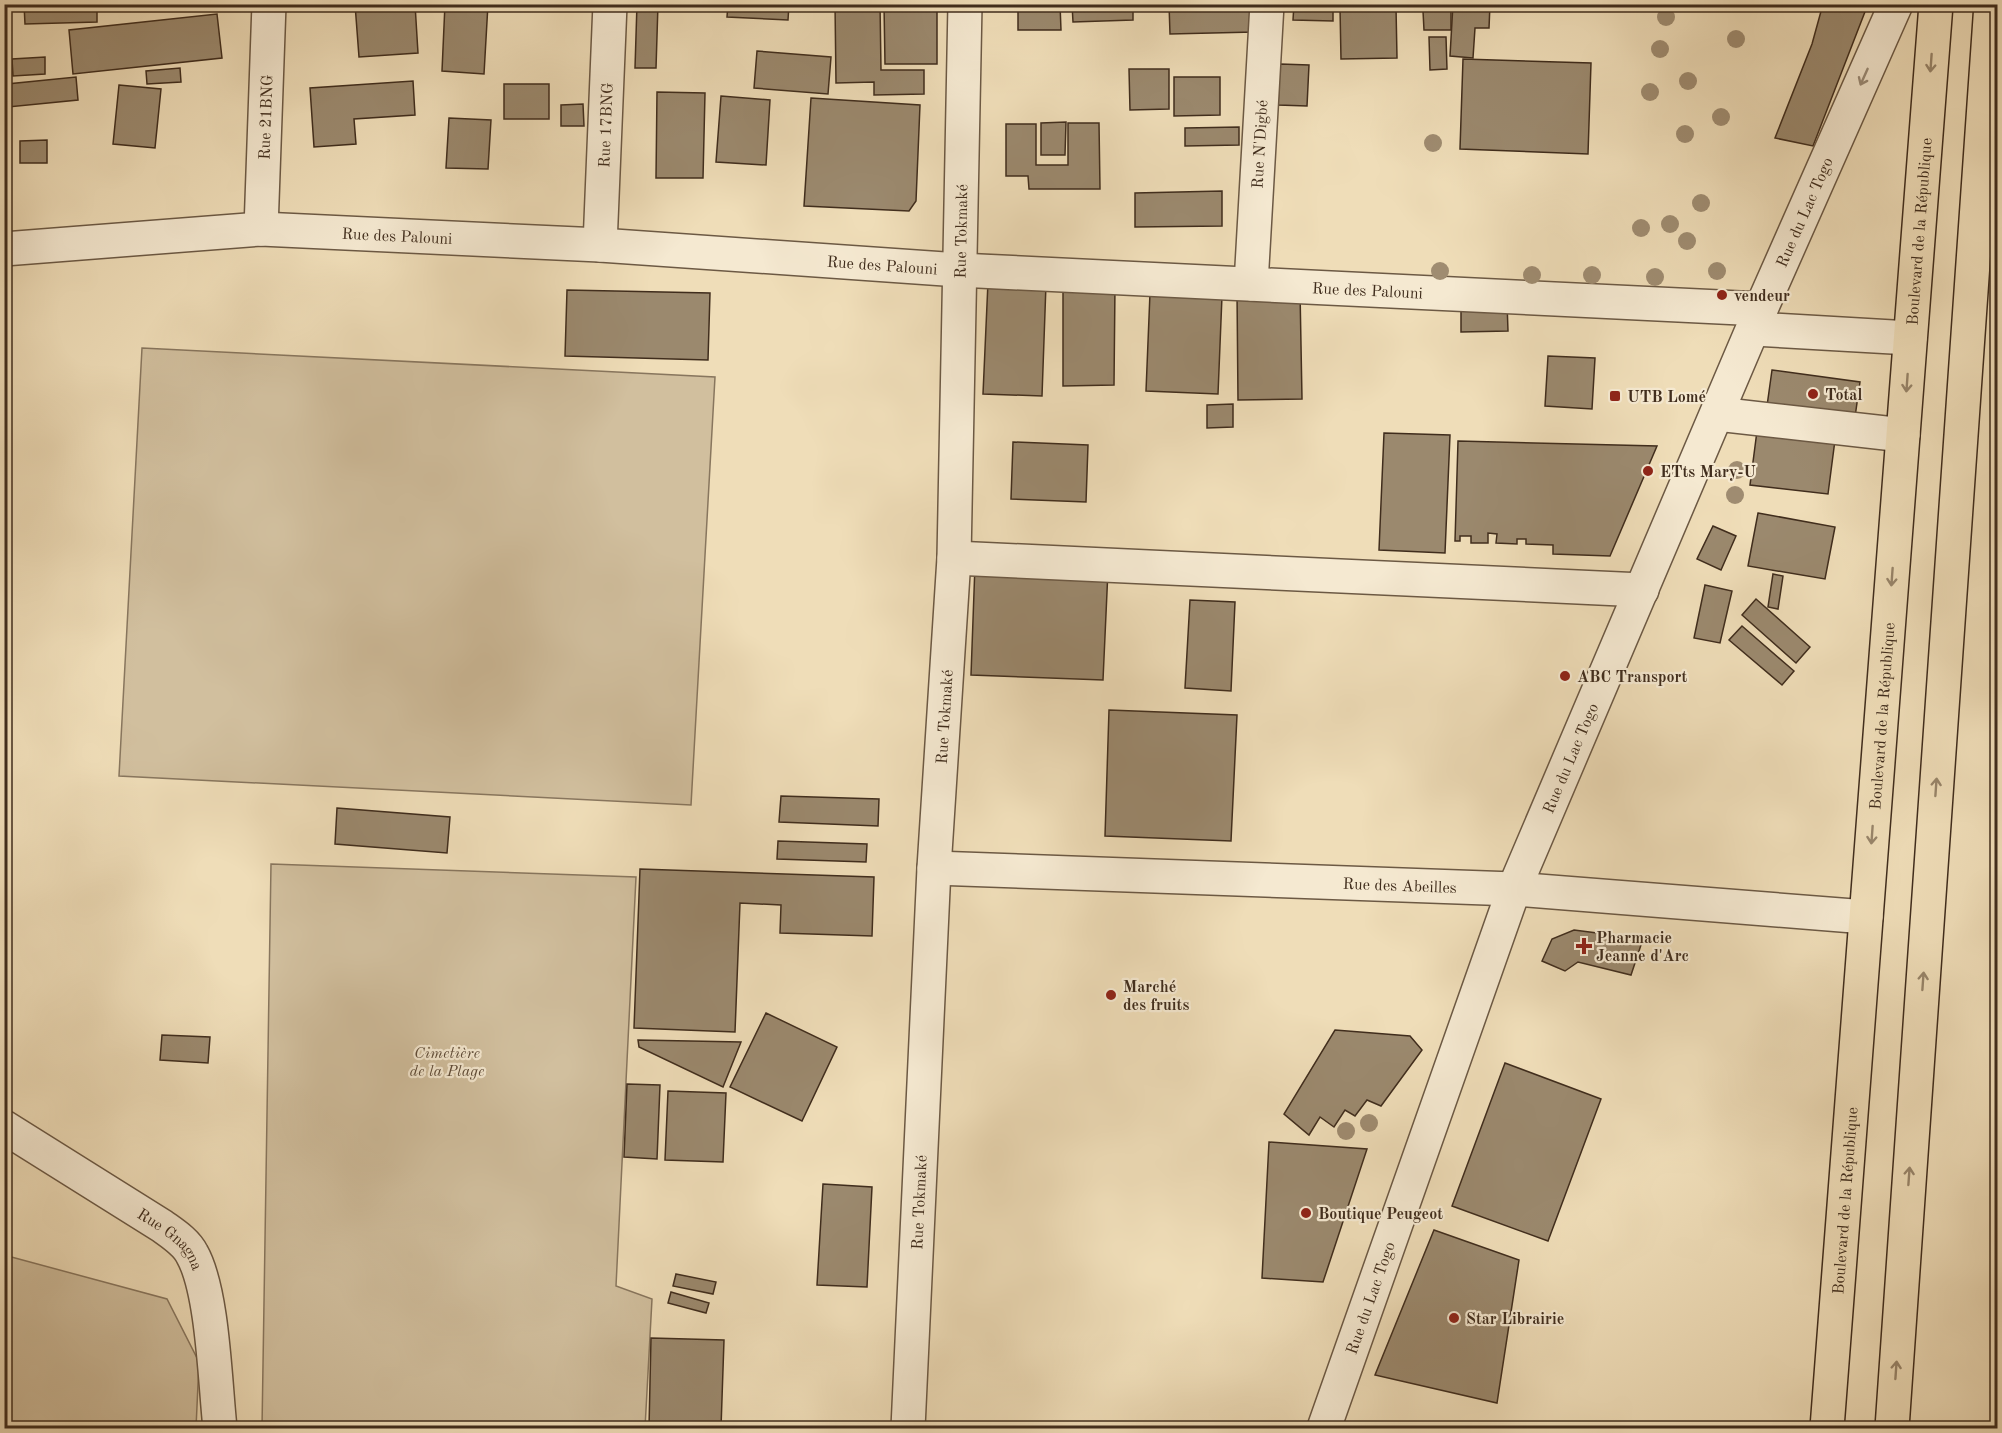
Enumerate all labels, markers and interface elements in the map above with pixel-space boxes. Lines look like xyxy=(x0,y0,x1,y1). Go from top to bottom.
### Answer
one-way arrow xyxy=(1925,52,1936,72)
one-way arrow xyxy=(1858,68,1869,86)
street label: Rue 21BNG xyxy=(257,74,277,160)
street label: Rue 17BNG xyxy=(597,82,617,168)
street label: Rue N'Digbé xyxy=(1250,99,1272,189)
street label: Boulevard de la République xyxy=(1905,137,1936,326)
street label: Rue du Lac Togo xyxy=(1775,155,1837,270)
street label: Rue Tokmaké xyxy=(954,184,971,279)
street label: Rue des Palouni xyxy=(341,227,453,248)
street label: Rue des Palouni xyxy=(826,255,938,278)
street label: Rue des Palouni xyxy=(1312,281,1423,303)
marker: vendeur xyxy=(1715,288,1729,302)
place label: vendeur xyxy=(1734,289,1790,305)
one-way arrow xyxy=(1901,372,1912,392)
marker: Total xyxy=(1806,387,1820,401)
place label: Total xyxy=(1825,388,1862,404)
marker: UTB Lomé xyxy=(1608,389,1622,403)
place label: UTB Lomé xyxy=(1627,390,1706,406)
marker: ETts Mary-U xyxy=(1641,464,1655,478)
place label: ETts Mary-U xyxy=(1660,465,1756,481)
one-way arrow xyxy=(1886,567,1897,587)
street label: Boulevard de la République xyxy=(1868,622,1899,811)
street label: Rue Tokmaké xyxy=(935,669,957,765)
marker: ABC Transport xyxy=(1558,669,1572,683)
place label: ABC Transport xyxy=(1577,670,1687,686)
street label: Rue du Lac Togo xyxy=(1541,701,1602,816)
one-way arrow xyxy=(1931,777,1942,797)
one-way arrow xyxy=(1866,824,1877,844)
street label: Rue des Abeilles xyxy=(1342,877,1457,897)
place label: Pharmacie Jeanne d'Arc xyxy=(1596,931,1689,965)
marker: Pharmacie Jeanne d'Arc xyxy=(1577,939,1591,953)
one-way arrow xyxy=(1918,972,1929,992)
place label: Marché des fruits xyxy=(1123,980,1189,1014)
marker: Marché des fruits xyxy=(1104,988,1118,1002)
park label: Cimetière de la Plage xyxy=(409,1046,485,1080)
street label: Boulevard de la République xyxy=(1831,1106,1862,1295)
street label: Rue Tokmaké xyxy=(910,1155,931,1250)
one-way arrow xyxy=(1904,1166,1915,1186)
marker: Boutique Peugeot xyxy=(1299,1206,1313,1220)
street label: Rue Gnagna xyxy=(134,1207,204,1273)
place label: Boutique Peugeot xyxy=(1318,1207,1443,1223)
street label: Rue du Lac Togo xyxy=(1345,1240,1399,1357)
marker: Star Librairie xyxy=(1447,1311,1461,1325)
place label: Star Librairie xyxy=(1466,1312,1564,1328)
one-way arrow xyxy=(1891,1361,1902,1381)

